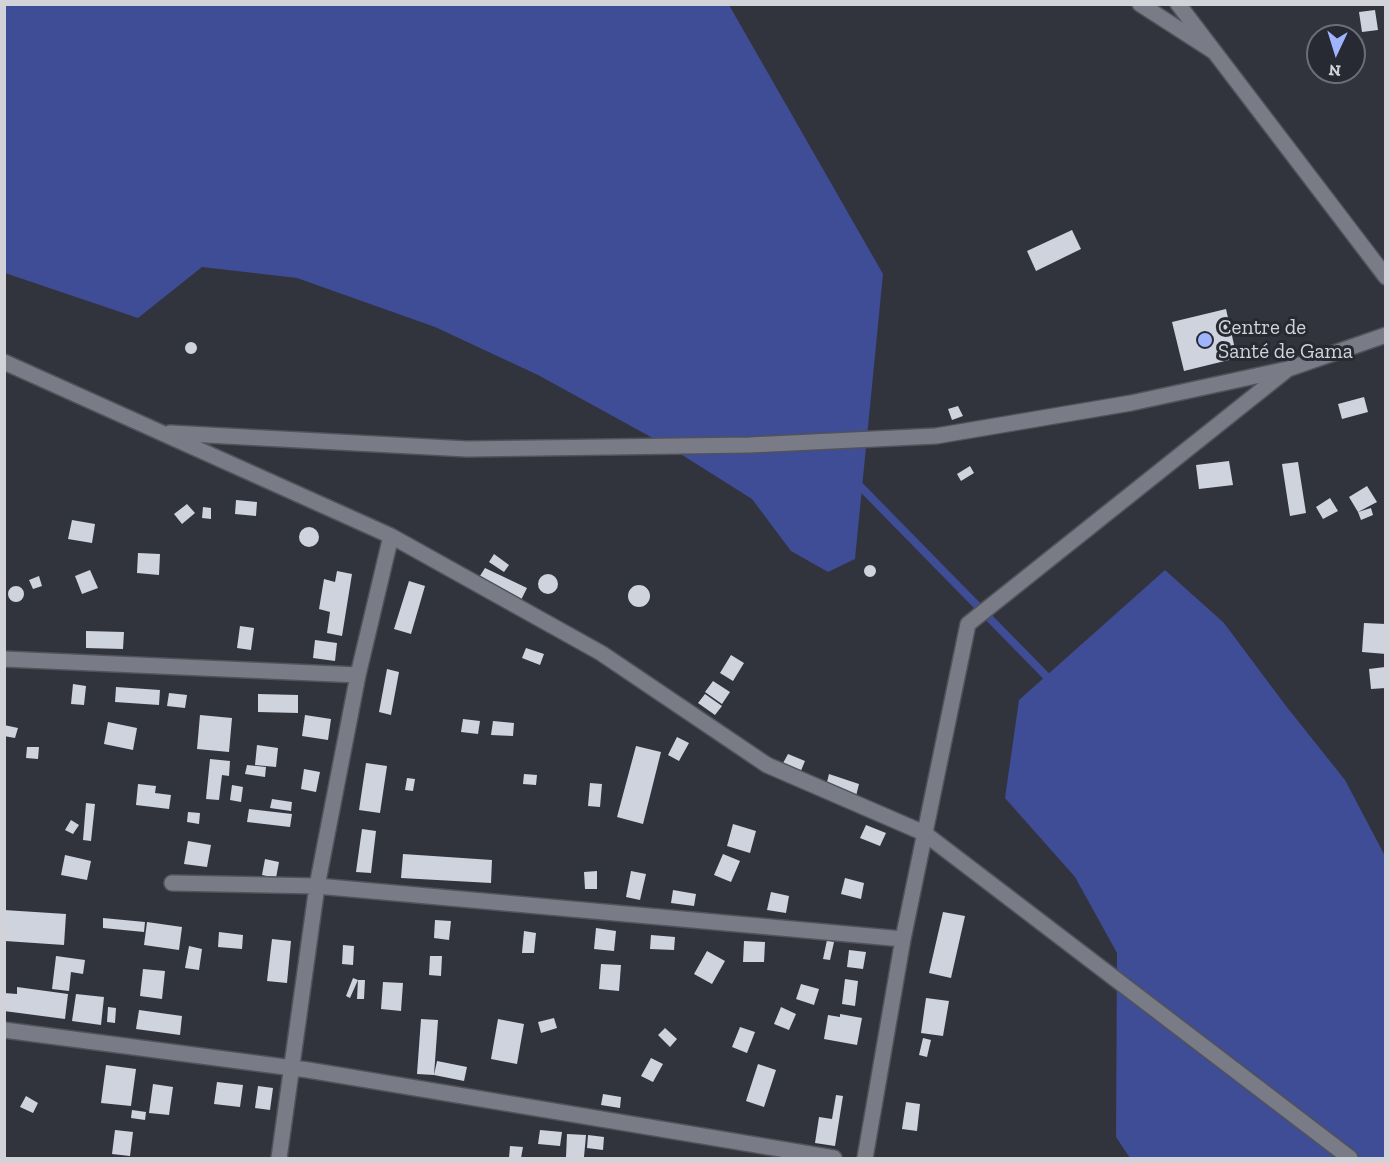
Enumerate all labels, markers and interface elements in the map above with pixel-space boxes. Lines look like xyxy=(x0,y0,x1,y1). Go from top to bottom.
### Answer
north arrow xyxy=(1306,24,1366,84)
text: N xyxy=(1328,61,1342,80)
place label: Centre de Santé de Gama xyxy=(1218,315,1353,365)
marker: Centre de Santé de Gama xyxy=(1196,331,1214,349)

